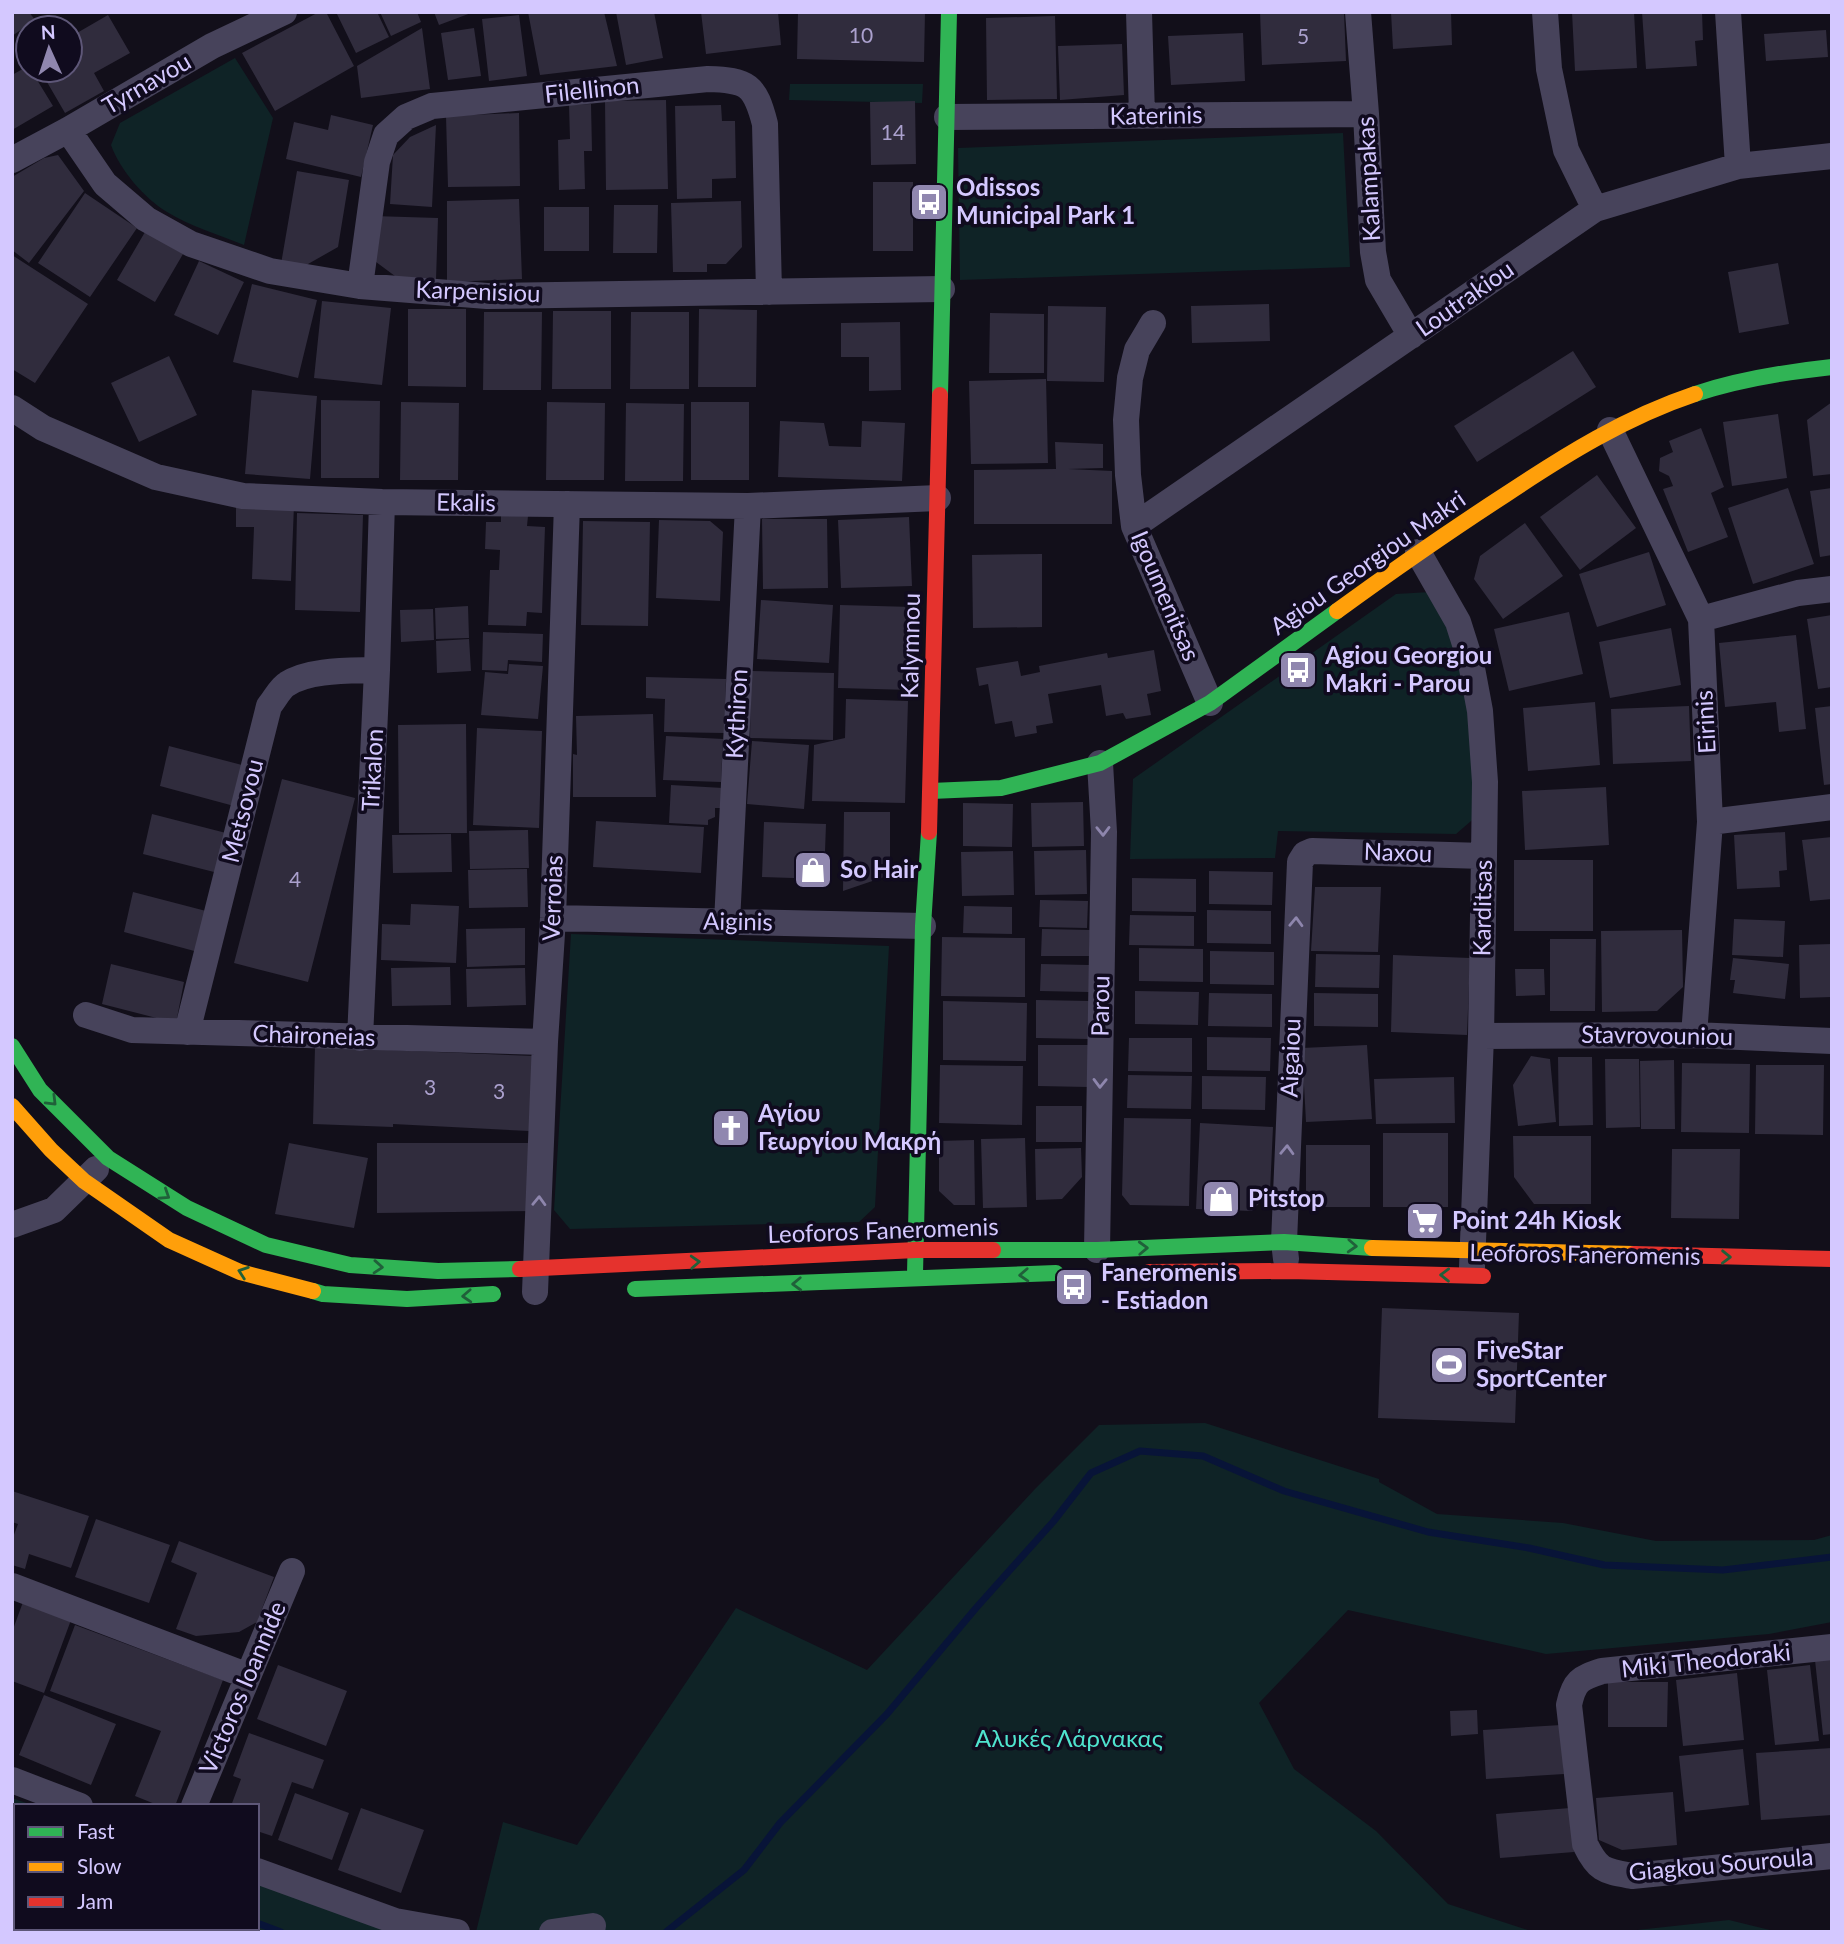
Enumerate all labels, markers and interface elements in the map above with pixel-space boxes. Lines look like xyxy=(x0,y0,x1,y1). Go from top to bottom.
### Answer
north arrow xyxy=(14,14,84,84)
text: N xyxy=(40,20,56,43)
house number: 10 xyxy=(849,22,873,47)
house number: 5 xyxy=(1297,23,1309,48)
street label: Tyrnavou xyxy=(97,46,196,120)
street label: Filellinon xyxy=(543,69,641,108)
street label: Katerinis xyxy=(1109,99,1203,130)
street label: Kalampakas xyxy=(1350,116,1385,242)
house number: 14 xyxy=(881,119,905,144)
place label: Odissos Municipal Park 1 xyxy=(956,172,1135,229)
bus stop icon: Odissos Municipal Park 1 xyxy=(908,181,950,223)
street label: Loutrakiou xyxy=(1410,254,1519,342)
street label: Karpenisiou xyxy=(415,274,541,307)
street label: Agiou Georgiou Makri xyxy=(1264,483,1470,640)
street label: Ekalis xyxy=(436,486,496,517)
street label: Igoumenitsas xyxy=(1126,526,1207,665)
street label: Kalymnou xyxy=(894,593,925,699)
place label: Agiou Georgiou Makri - Parou xyxy=(1324,640,1492,697)
bus stop icon: Agiou Georgiou Makri - Parou xyxy=(1277,649,1319,691)
street label: Kythiron xyxy=(719,668,752,760)
street label: Eirinis xyxy=(1688,690,1721,755)
street label: Trikalon xyxy=(355,728,388,812)
street label: Metsovou xyxy=(215,756,268,865)
one-way arrow xyxy=(1095,826,1111,837)
street label: Naxou xyxy=(1363,836,1433,867)
shop icon: So Hair xyxy=(792,849,834,891)
place label: So Hair xyxy=(840,854,918,883)
street label: Verroias xyxy=(536,855,567,941)
street label: Karditsas xyxy=(1466,859,1497,956)
house number: 4 xyxy=(289,866,301,891)
street label: Aiginis xyxy=(703,905,773,936)
one-way arrow xyxy=(1289,917,1304,928)
street label: Parou xyxy=(1084,975,1115,1037)
street label: Chaironeias xyxy=(252,1018,376,1051)
street label: Aigaiou xyxy=(1274,1018,1305,1098)
street label: Stavrovouniou xyxy=(1581,1019,1733,1050)
house number: 3 xyxy=(424,1074,436,1099)
house number: 3 xyxy=(493,1078,505,1103)
one-way arrow xyxy=(1092,1078,1108,1089)
one-way arrow xyxy=(43,1093,56,1106)
place label: Αγίου Γεωργίου Μακρή xyxy=(757,1098,941,1155)
church icon: Αγίου Γεωργίου Μακρή xyxy=(710,1107,752,1149)
one-way arrow xyxy=(1280,1144,1295,1155)
shop icon: Pitstop xyxy=(1200,1178,1242,1220)
place label: Pitstop xyxy=(1248,1183,1325,1212)
one-way arrow xyxy=(158,1186,171,1199)
one-way arrow xyxy=(531,1195,546,1206)
supermarket icon: Point 24h Kiosk xyxy=(1404,1200,1446,1242)
place label: Point 24h Kiosk xyxy=(1452,1205,1621,1234)
street label: Leoforos Faneromenis xyxy=(767,1211,999,1248)
street label: Leoforos Faneromenis xyxy=(1469,1237,1701,1270)
one-way arrow xyxy=(1347,1239,1358,1254)
one-way arrow xyxy=(1137,1240,1148,1255)
one-way arrow xyxy=(1721,1249,1732,1264)
one-way arrow xyxy=(690,1254,701,1269)
place label: Faneromenis - Estiadon xyxy=(1101,1257,1237,1314)
one-way arrow xyxy=(373,1259,384,1274)
one-way arrow xyxy=(237,1266,249,1280)
bus stop icon: Faneromenis - Estiadon xyxy=(1053,1266,1095,1308)
one-way arrow xyxy=(1019,1267,1030,1282)
one-way arrow xyxy=(1439,1268,1450,1283)
one-way arrow xyxy=(791,1277,802,1292)
one-way arrow xyxy=(461,1288,472,1303)
place label: FiveStar SportCenter xyxy=(1476,1335,1607,1392)
sports icon: FiveStar SportCenter xyxy=(1428,1344,1470,1386)
street label: Victoros Ioannide xyxy=(192,1597,291,1778)
street label: Miki Theodoraki xyxy=(1620,1636,1792,1683)
park label: Αλυκές Λάρνακας xyxy=(975,1723,1163,1752)
legend xyxy=(14,1804,259,1930)
text: Fast xyxy=(77,1818,115,1843)
street label: Giagkou Souroula xyxy=(1627,1841,1814,1886)
text: Slow xyxy=(77,1853,122,1878)
text: Jam xyxy=(77,1888,113,1913)

